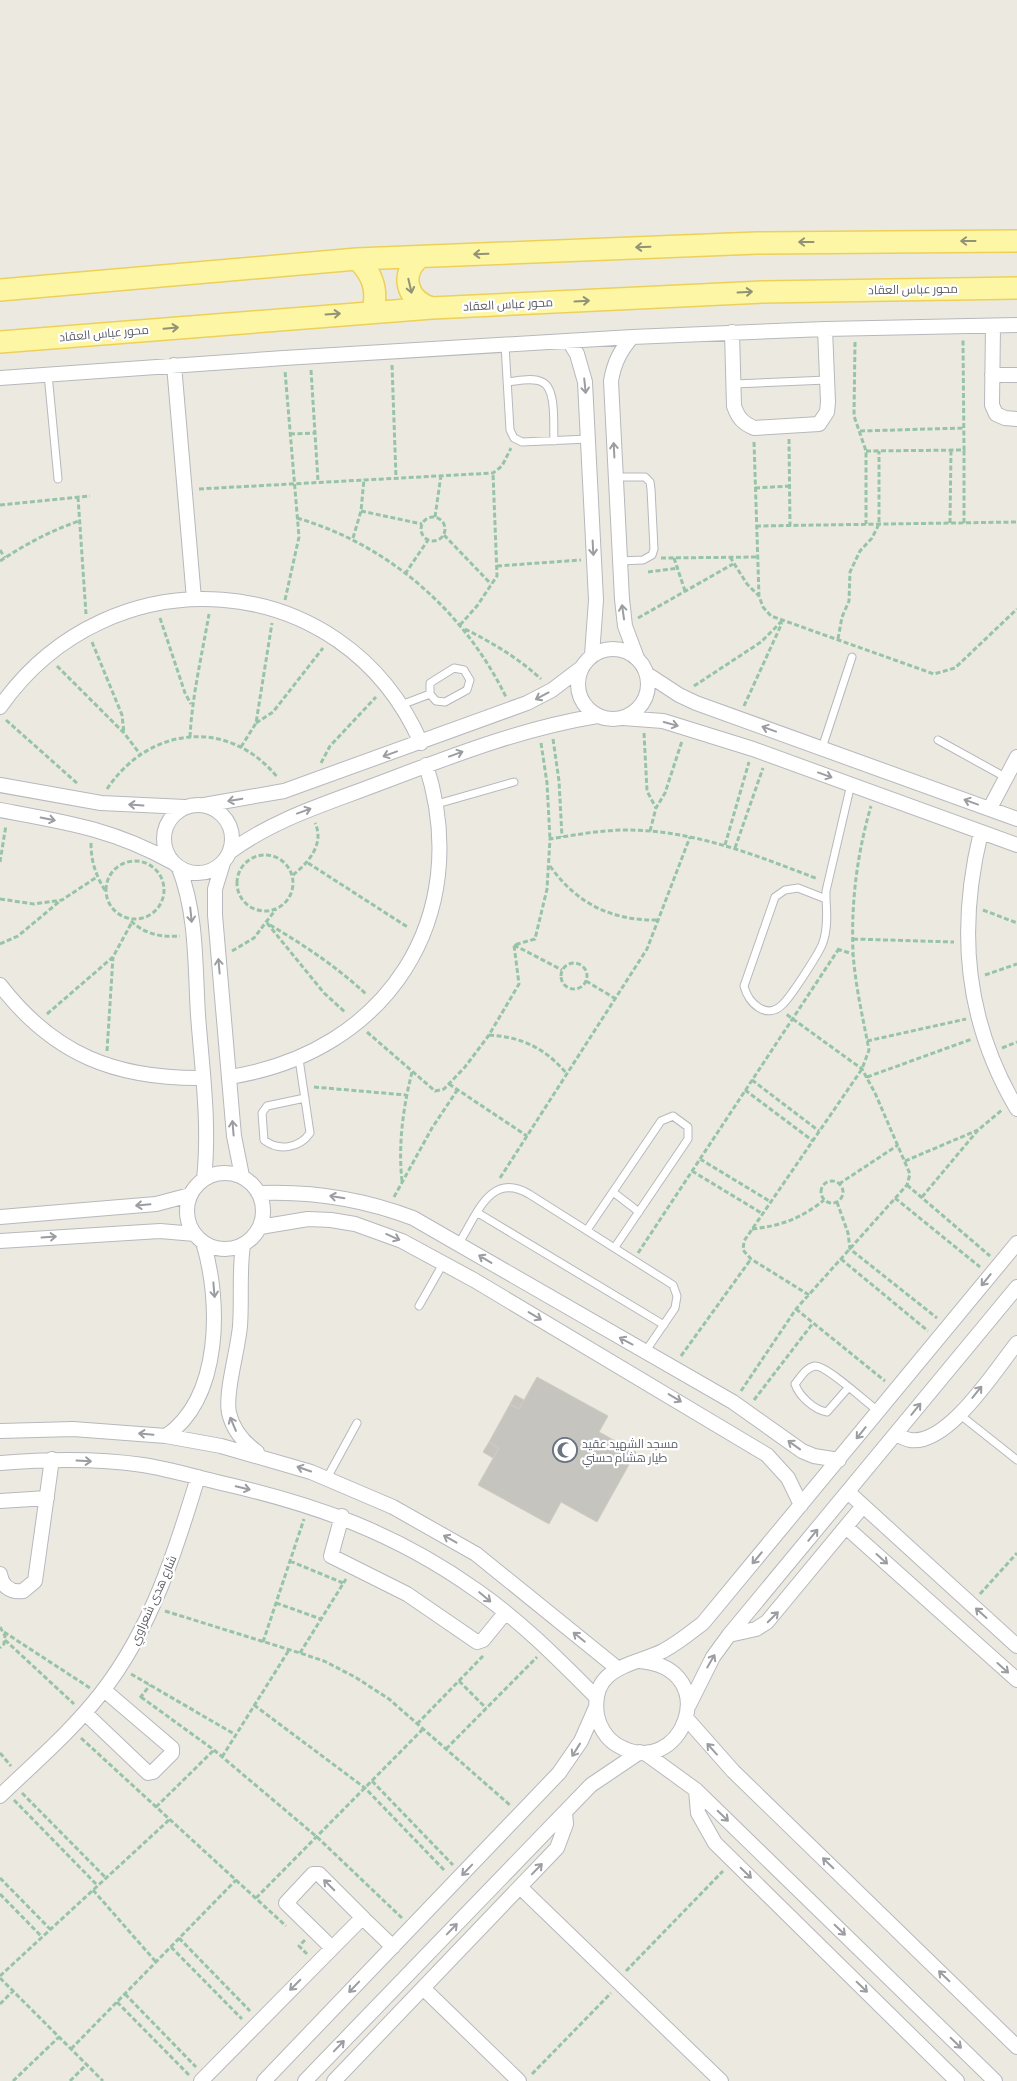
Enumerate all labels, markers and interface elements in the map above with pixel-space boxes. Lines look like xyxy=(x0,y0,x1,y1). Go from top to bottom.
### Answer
one-way arrow xyxy=(961,236,977,246)
one-way arrow xyxy=(798,237,814,247)
one-way arrow xyxy=(636,243,652,252)
one-way arrow xyxy=(473,249,490,259)
one-way arrow xyxy=(405,278,415,294)
street label: محور عباس العقاد xyxy=(868,281,958,297)
one-way arrow xyxy=(736,288,752,297)
street label: محور عباس العقاد xyxy=(463,294,553,314)
one-way arrow xyxy=(574,296,590,305)
one-way arrow xyxy=(324,310,340,319)
street label: محور عباس العقاد xyxy=(59,322,149,344)
one-way arrow xyxy=(162,323,178,332)
one-way arrow xyxy=(580,378,590,394)
one-way arrow xyxy=(609,442,618,458)
one-way arrow xyxy=(589,540,598,556)
one-way arrow xyxy=(618,604,628,620)
one-way arrow xyxy=(534,691,549,701)
one-way arrow xyxy=(663,719,679,729)
one-way arrow xyxy=(762,724,777,733)
one-way arrow xyxy=(448,749,464,758)
one-way arrow xyxy=(383,750,398,759)
one-way arrow xyxy=(817,771,833,780)
one-way arrow xyxy=(227,796,243,806)
one-way arrow xyxy=(964,797,980,806)
one-way arrow xyxy=(129,801,145,810)
one-way arrow xyxy=(296,806,311,815)
one-way arrow xyxy=(40,815,56,824)
one-way arrow xyxy=(186,906,196,922)
one-way arrow xyxy=(214,958,224,974)
one-way arrow xyxy=(229,1120,238,1136)
one-way arrow xyxy=(329,1191,345,1201)
one-way arrow xyxy=(135,1201,151,1210)
one-way arrow xyxy=(385,1232,400,1242)
one-way arrow xyxy=(40,1233,56,1242)
one-way arrow xyxy=(479,1254,493,1264)
one-way arrow xyxy=(981,1273,992,1286)
one-way arrow xyxy=(209,1282,218,1298)
one-way arrow xyxy=(527,1312,541,1322)
one-way arrow xyxy=(618,1336,633,1346)
one-way arrow xyxy=(972,1386,983,1399)
one-way arrow xyxy=(667,1394,682,1404)
one-way arrow xyxy=(910,1403,921,1416)
one-way arrow xyxy=(228,1417,238,1432)
one-way arrow xyxy=(856,1426,867,1439)
one-way arrow xyxy=(138,1430,154,1439)
place label: مسجد الشهيد عقيد طيار هشام حسني xyxy=(582,1436,678,1468)
mosque icon: مسجد الشهيد عقيد طيار هشام حسني xyxy=(552,1437,578,1463)
one-way arrow xyxy=(788,1439,801,1450)
one-way arrow xyxy=(75,1456,91,1465)
one-way arrow xyxy=(296,1464,312,1474)
one-way arrow xyxy=(235,1484,251,1493)
one-way arrow xyxy=(807,1529,818,1542)
one-way arrow xyxy=(443,1534,458,1544)
one-way arrow xyxy=(752,1551,763,1564)
street label: شارع هدى شعراوي xyxy=(126,1553,182,1648)
one-way arrow xyxy=(876,1553,889,1565)
one-way arrow xyxy=(479,1591,492,1602)
one-way arrow xyxy=(974,1608,987,1619)
one-way arrow xyxy=(766,1611,778,1623)
one-way arrow xyxy=(573,1632,586,1643)
one-way arrow xyxy=(706,1654,716,1669)
one-way arrow xyxy=(997,1662,1010,1673)
one-way arrow xyxy=(570,1743,580,1757)
one-way arrow xyxy=(706,1743,718,1756)
one-way arrow xyxy=(717,1810,729,1823)
one-way arrow xyxy=(822,1857,834,1869)
one-way arrow xyxy=(531,1862,543,1875)
one-way arrow xyxy=(461,1864,473,1877)
one-way arrow xyxy=(740,1867,752,1879)
one-way arrow xyxy=(323,1879,335,1891)
one-way arrow xyxy=(446,1923,458,1935)
one-way arrow xyxy=(833,1924,846,1936)
one-way arrow xyxy=(938,1970,951,1982)
one-way arrow xyxy=(289,1979,301,1991)
one-way arrow xyxy=(348,1981,360,1994)
one-way arrow xyxy=(856,1981,868,1993)
one-way arrow xyxy=(950,2037,962,2049)
one-way arrow xyxy=(333,2040,345,2052)

